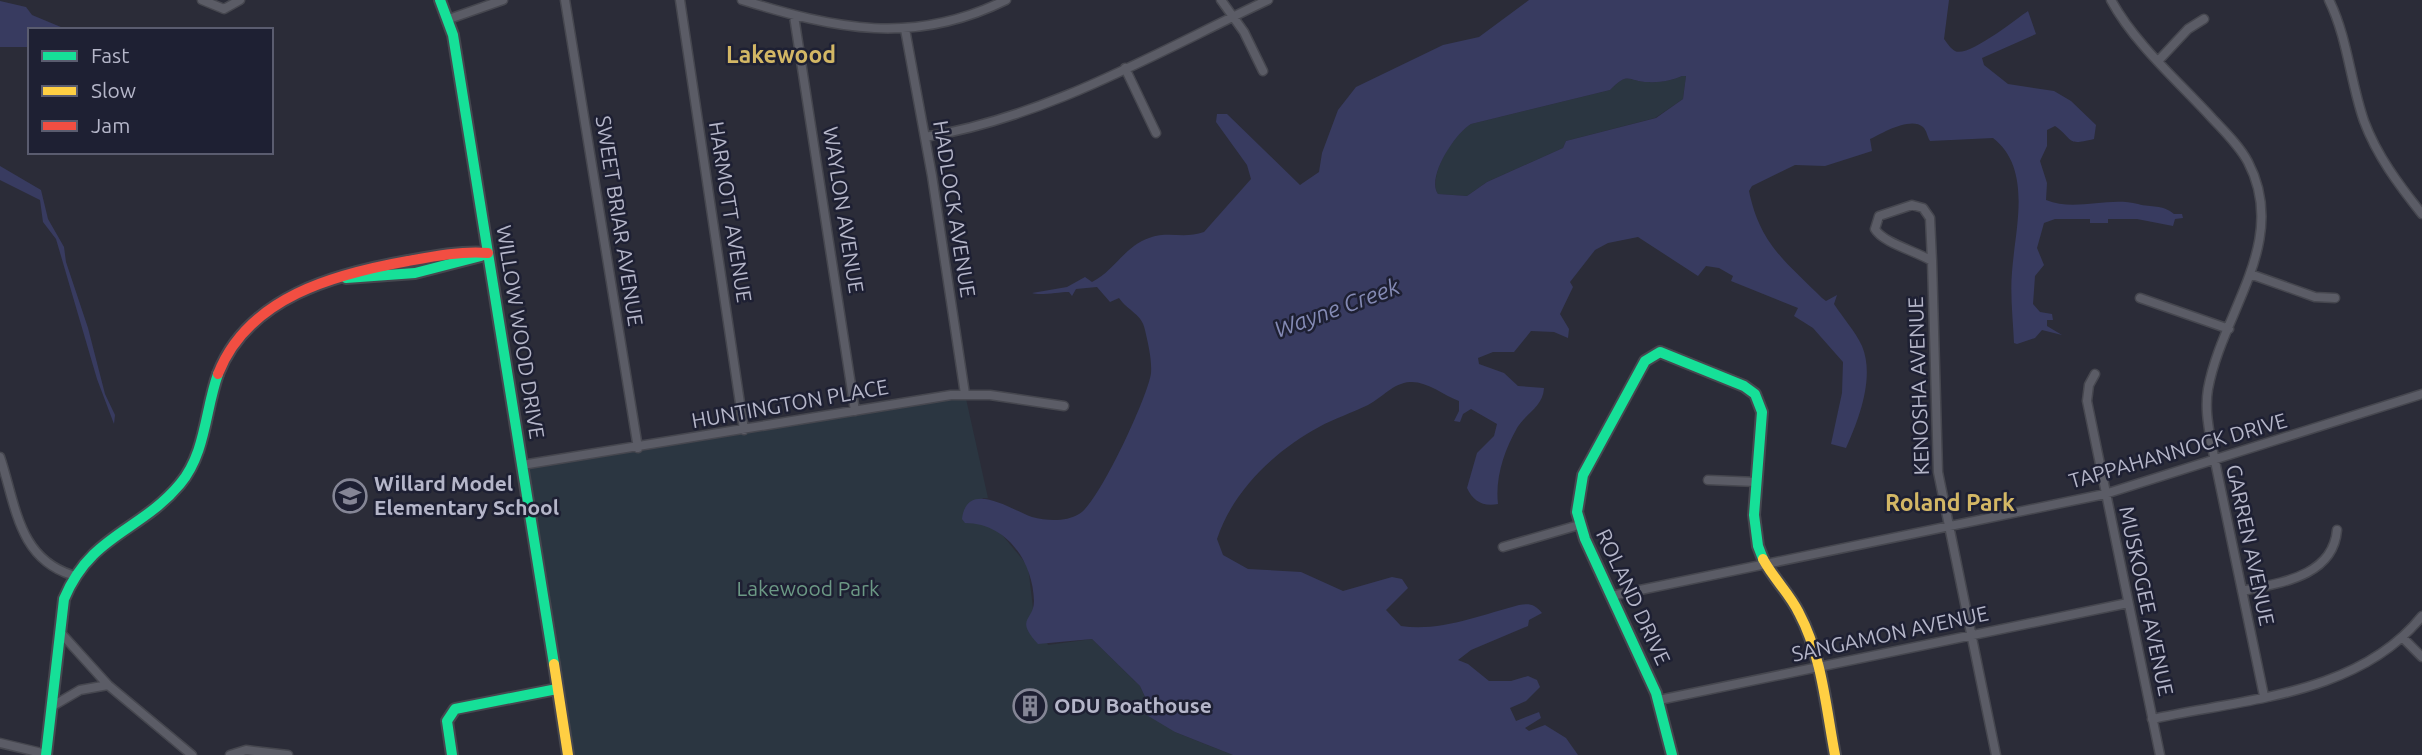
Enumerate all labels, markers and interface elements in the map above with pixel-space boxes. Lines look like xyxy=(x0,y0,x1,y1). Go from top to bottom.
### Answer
legend xyxy=(28,28,273,154)
district label: Lakewood xyxy=(726,42,836,67)
text: Fast xyxy=(91,43,129,67)
text: Slow xyxy=(91,78,136,102)
text: Jam xyxy=(91,113,130,137)
street label: SWEET BRIAR AVENUE xyxy=(592,114,648,328)
street label: HADLOCK AVENUE xyxy=(929,119,981,299)
street label: HARMOTT AVENUE xyxy=(705,120,757,304)
street label: WAYLON AVENUE xyxy=(819,125,869,295)
street label: WILLOW WOOD DRIVE xyxy=(492,223,550,440)
water label: Wayne Creek xyxy=(1271,273,1403,342)
street label: KENOSHA AVENUE xyxy=(1903,296,1933,476)
street label: HUNTINGTON PLACE xyxy=(690,374,890,432)
street label: TAPPAHANNOCK DRIVE xyxy=(2066,407,2289,493)
street label: GARREN AVENUE xyxy=(2222,462,2280,628)
place label: Willard Model Elementary School xyxy=(374,471,559,519)
school or university icon: Willard Model Elementary School xyxy=(331,477,369,515)
district label: Roland Park xyxy=(1885,490,2015,515)
street label: MUSKOGEE AVENUE xyxy=(2115,504,2179,698)
street label: ROLAND DRIVE xyxy=(1592,525,1676,668)
park label: Lakewood Park xyxy=(736,576,880,600)
street label: SANGAMON AVENUE xyxy=(1789,600,1990,666)
building icon: ODU Boathouse xyxy=(1011,687,1049,725)
place label: ODU Boathouse xyxy=(1054,693,1212,717)

